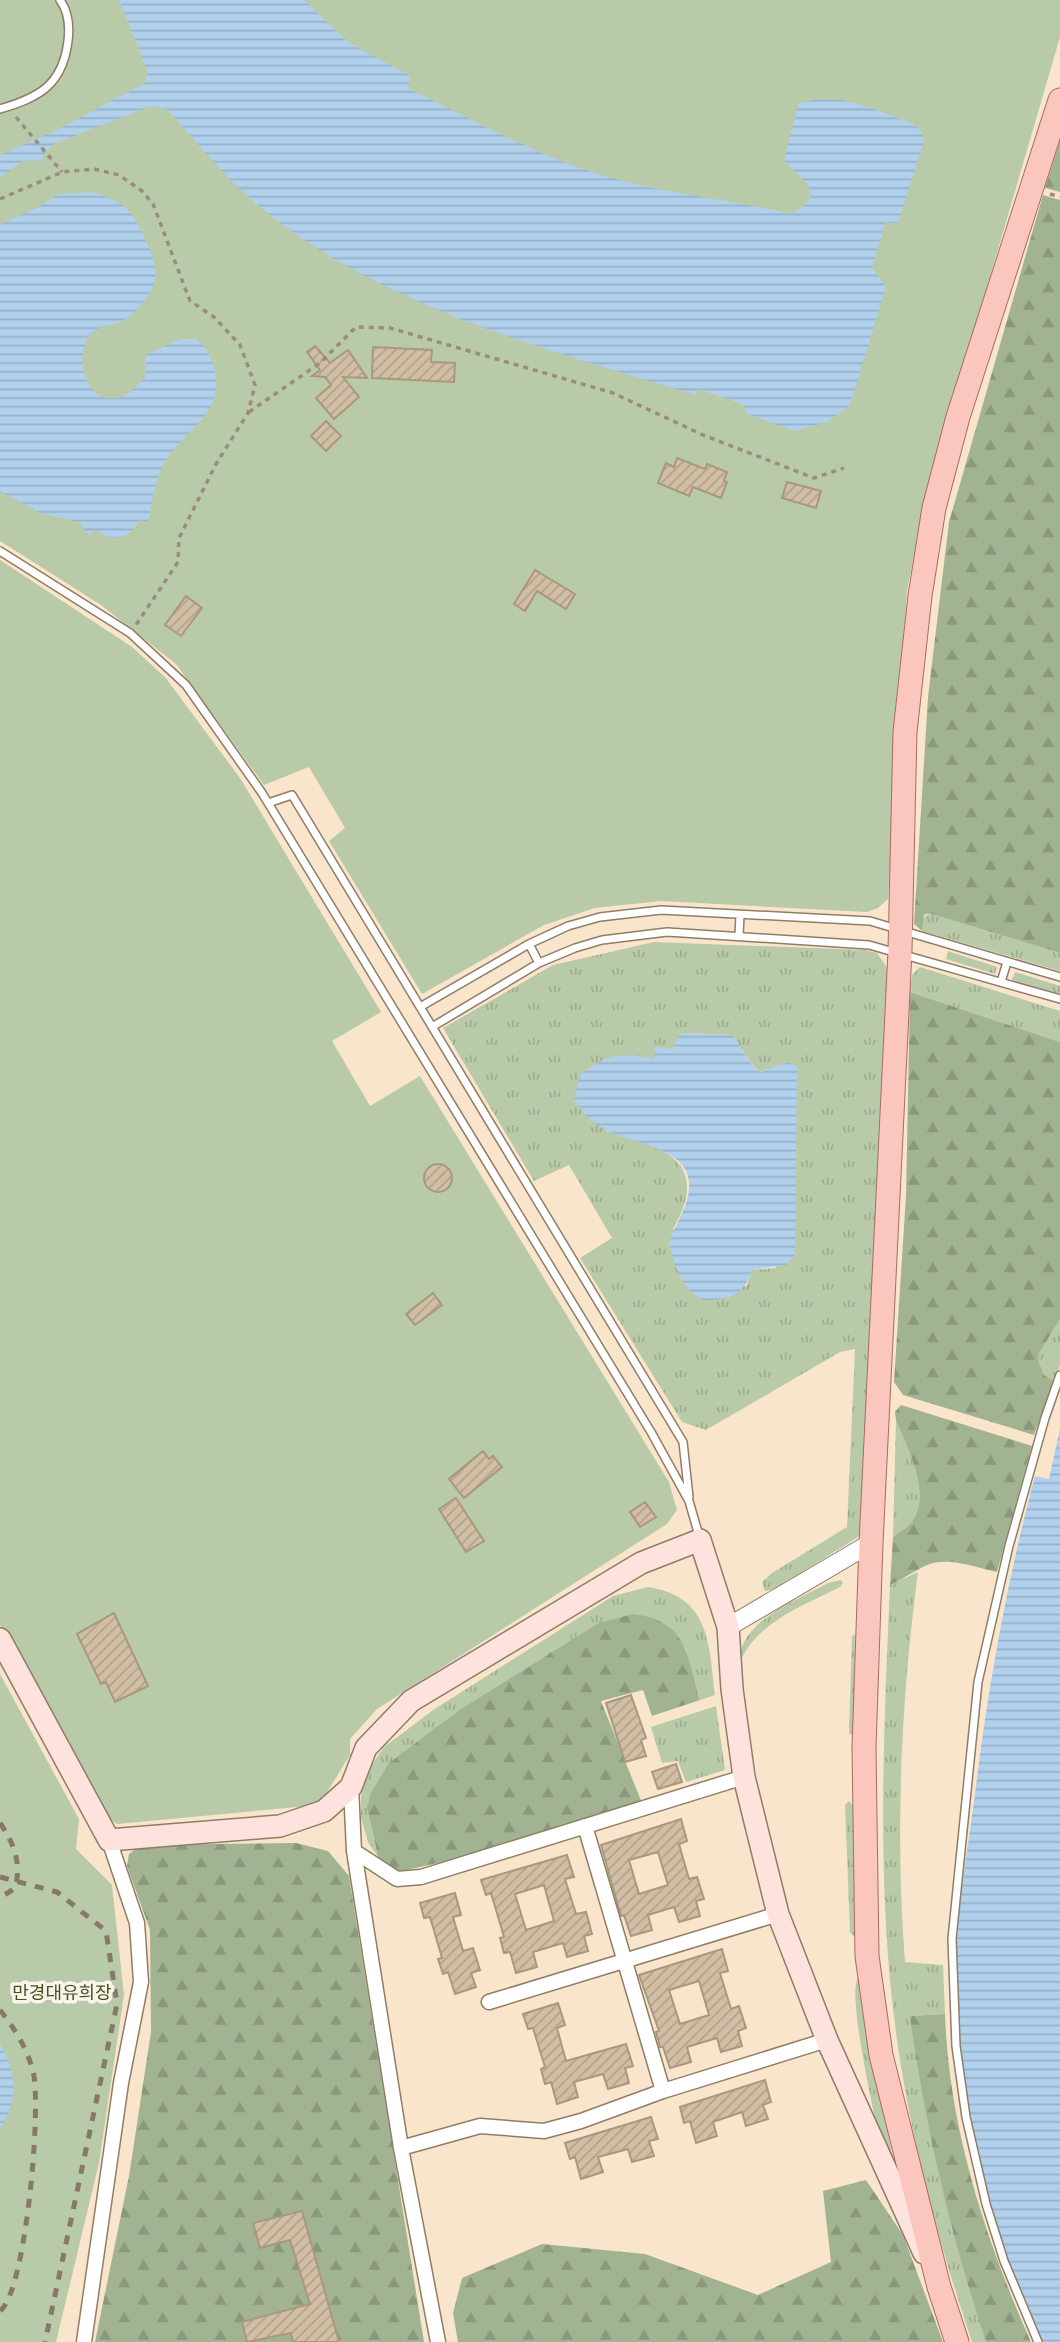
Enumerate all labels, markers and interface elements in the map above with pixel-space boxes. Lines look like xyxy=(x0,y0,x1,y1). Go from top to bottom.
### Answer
park label: 만경대유희장 xyxy=(12,1980,112,2005)

